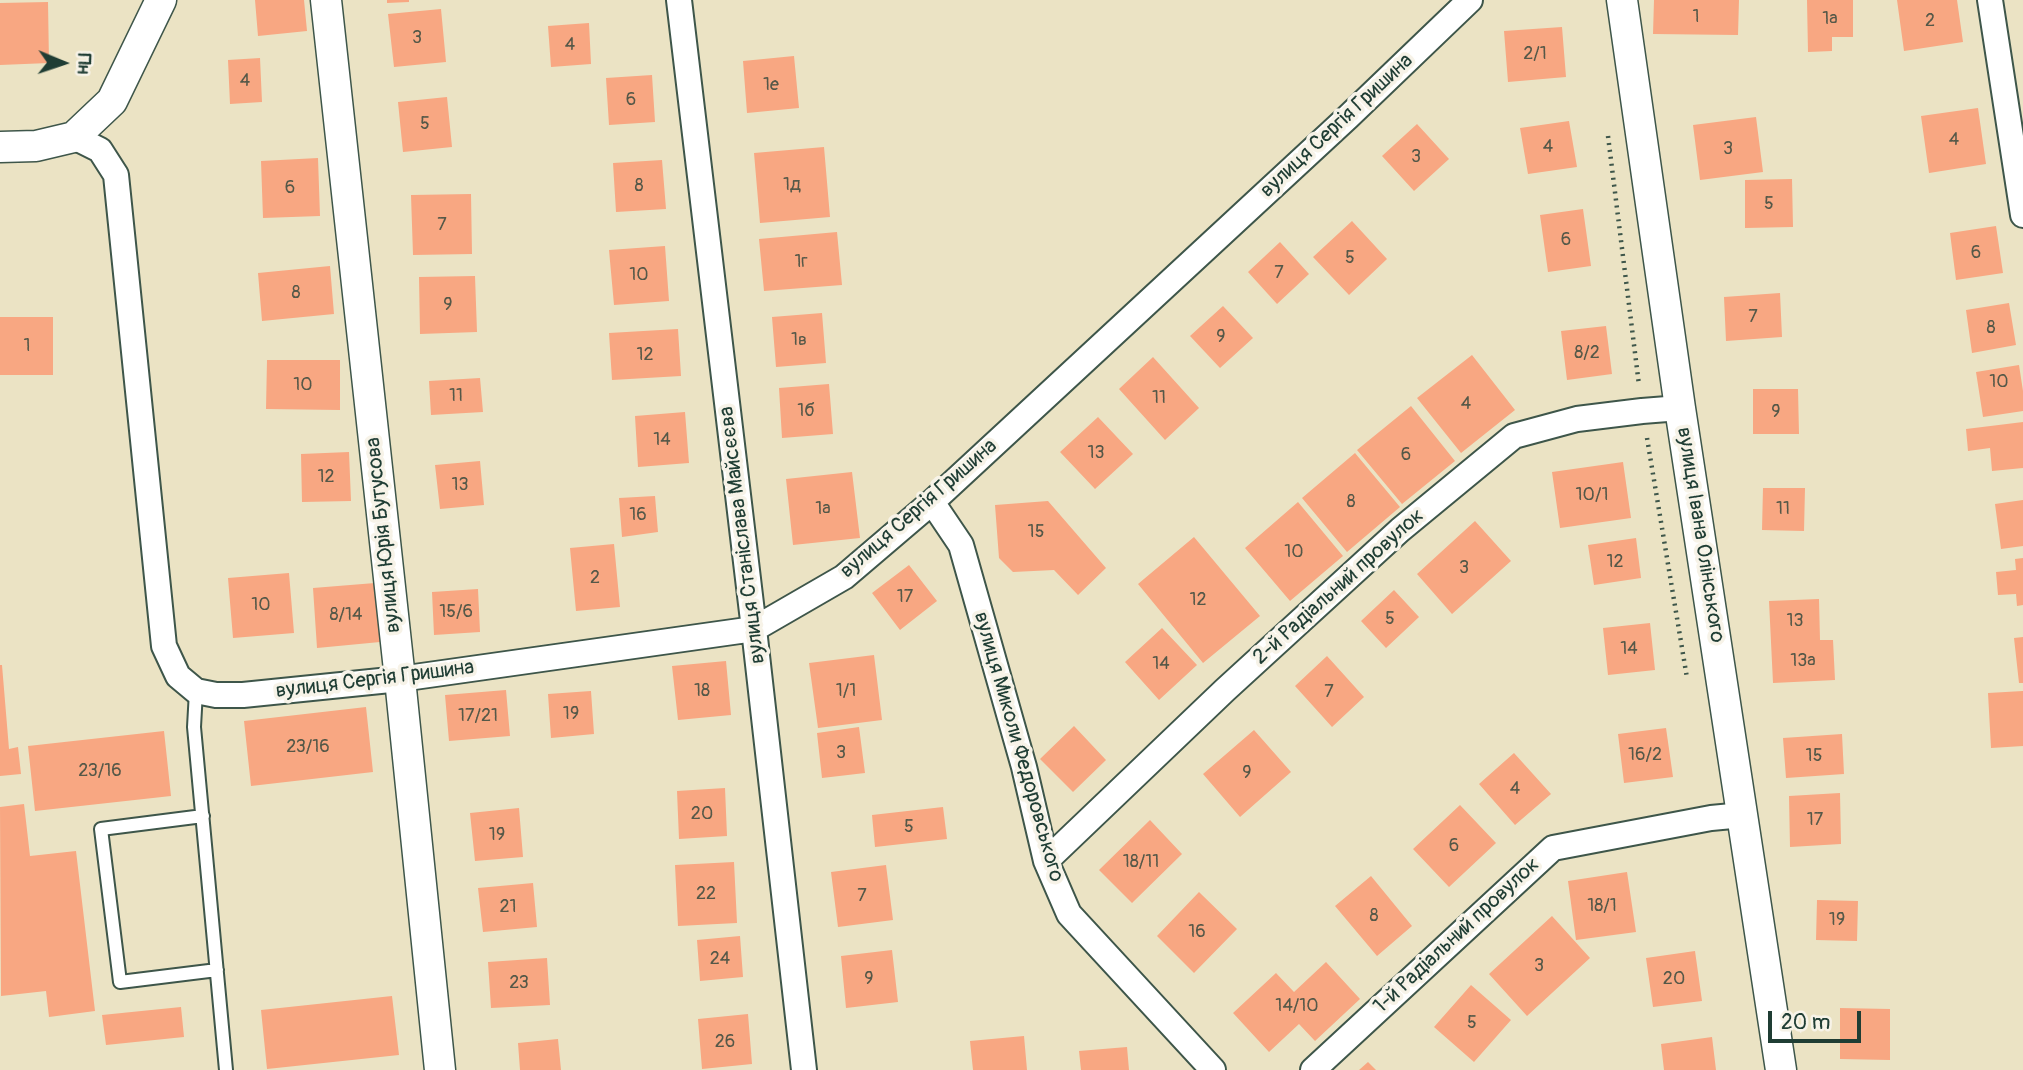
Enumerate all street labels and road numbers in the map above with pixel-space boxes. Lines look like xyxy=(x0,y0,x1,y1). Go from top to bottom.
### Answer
street label: вулиця Сергія Гришина xyxy=(1255,49,1419,203)
street label: вулиця Станіслава Майсєєва xyxy=(715,405,771,665)
street label: вулиця Івана Олінського xyxy=(1671,426,1729,644)
street label: вулиця Сергія Гришина xyxy=(835,434,1003,584)
street label: вулиця Юрія Бутусова xyxy=(361,436,407,634)
street label: 2-й Радіальний провулок xyxy=(1248,504,1430,670)
street label: вулиця Миколи Федоровського xyxy=(967,609,1069,885)
street label: вулиця Сергія Гришина xyxy=(274,655,476,705)
street label: 1-й Радіальний провулок xyxy=(1369,853,1545,1019)

